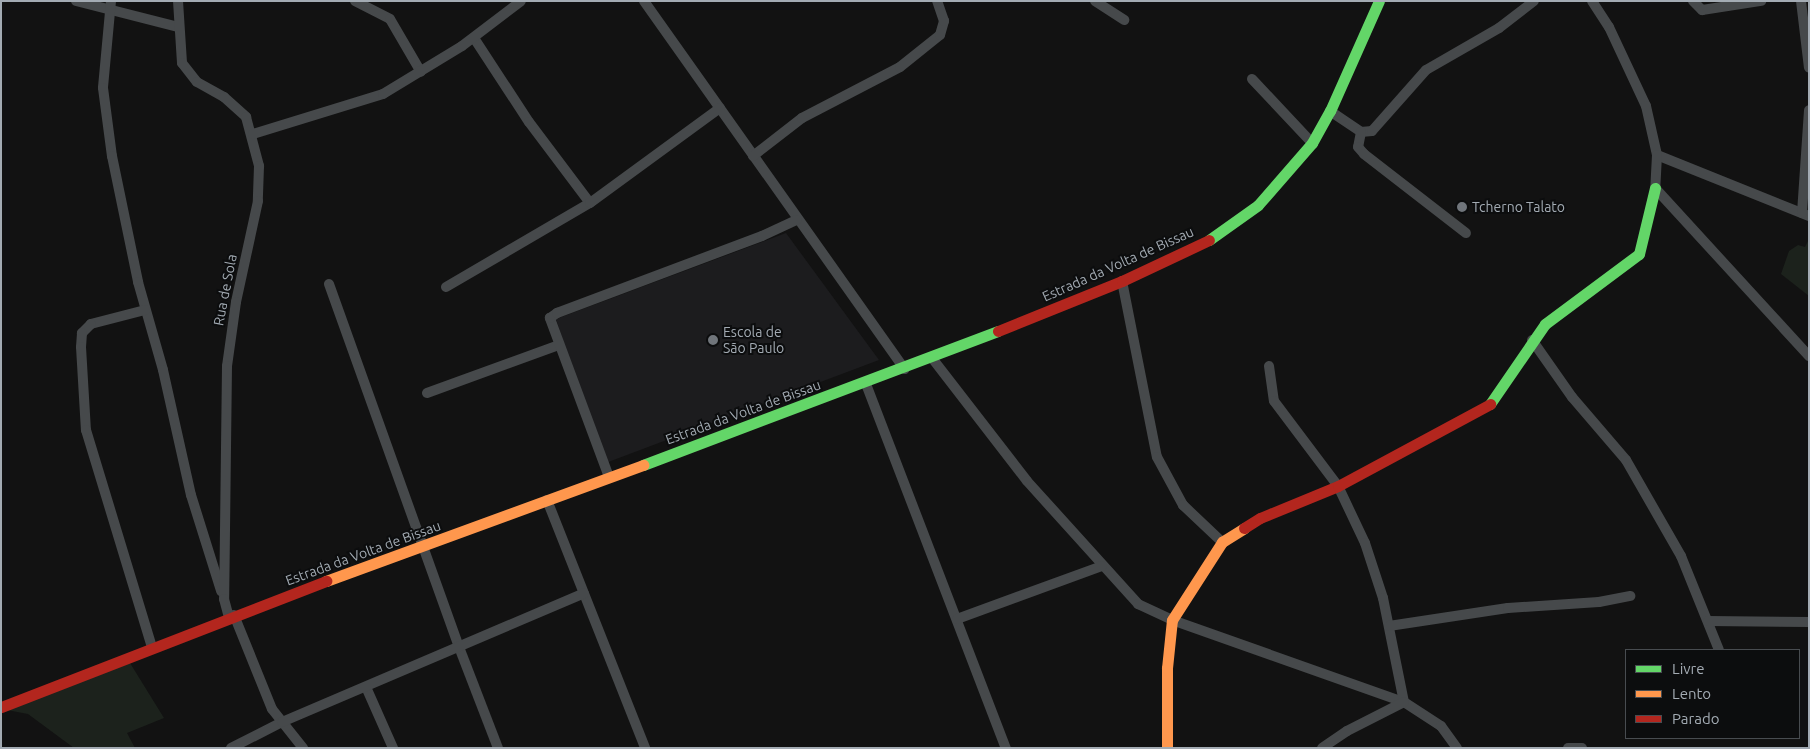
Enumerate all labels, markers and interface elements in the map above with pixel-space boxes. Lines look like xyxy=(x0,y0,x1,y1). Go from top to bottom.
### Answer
place label: Tcherno Talato xyxy=(1472,199,1565,215)
marker: Tcherno Talato xyxy=(1456,201,1468,213)
street label: Estrada da Volta de Bissau xyxy=(1040,223,1196,305)
street label: Rua de Sola xyxy=(210,253,240,327)
place label: Escola de São Paulo xyxy=(723,324,784,357)
marker: Escola de São Paulo xyxy=(707,334,719,346)
street label: Estrada da Volta de Bissau xyxy=(663,376,823,448)
street label: Estrada da Volta de Bissau xyxy=(283,517,443,589)
legend xyxy=(1625,649,1800,739)
text: Livre xyxy=(1672,660,1705,677)
text: Lento xyxy=(1672,685,1711,702)
text: Parado xyxy=(1672,710,1719,727)

